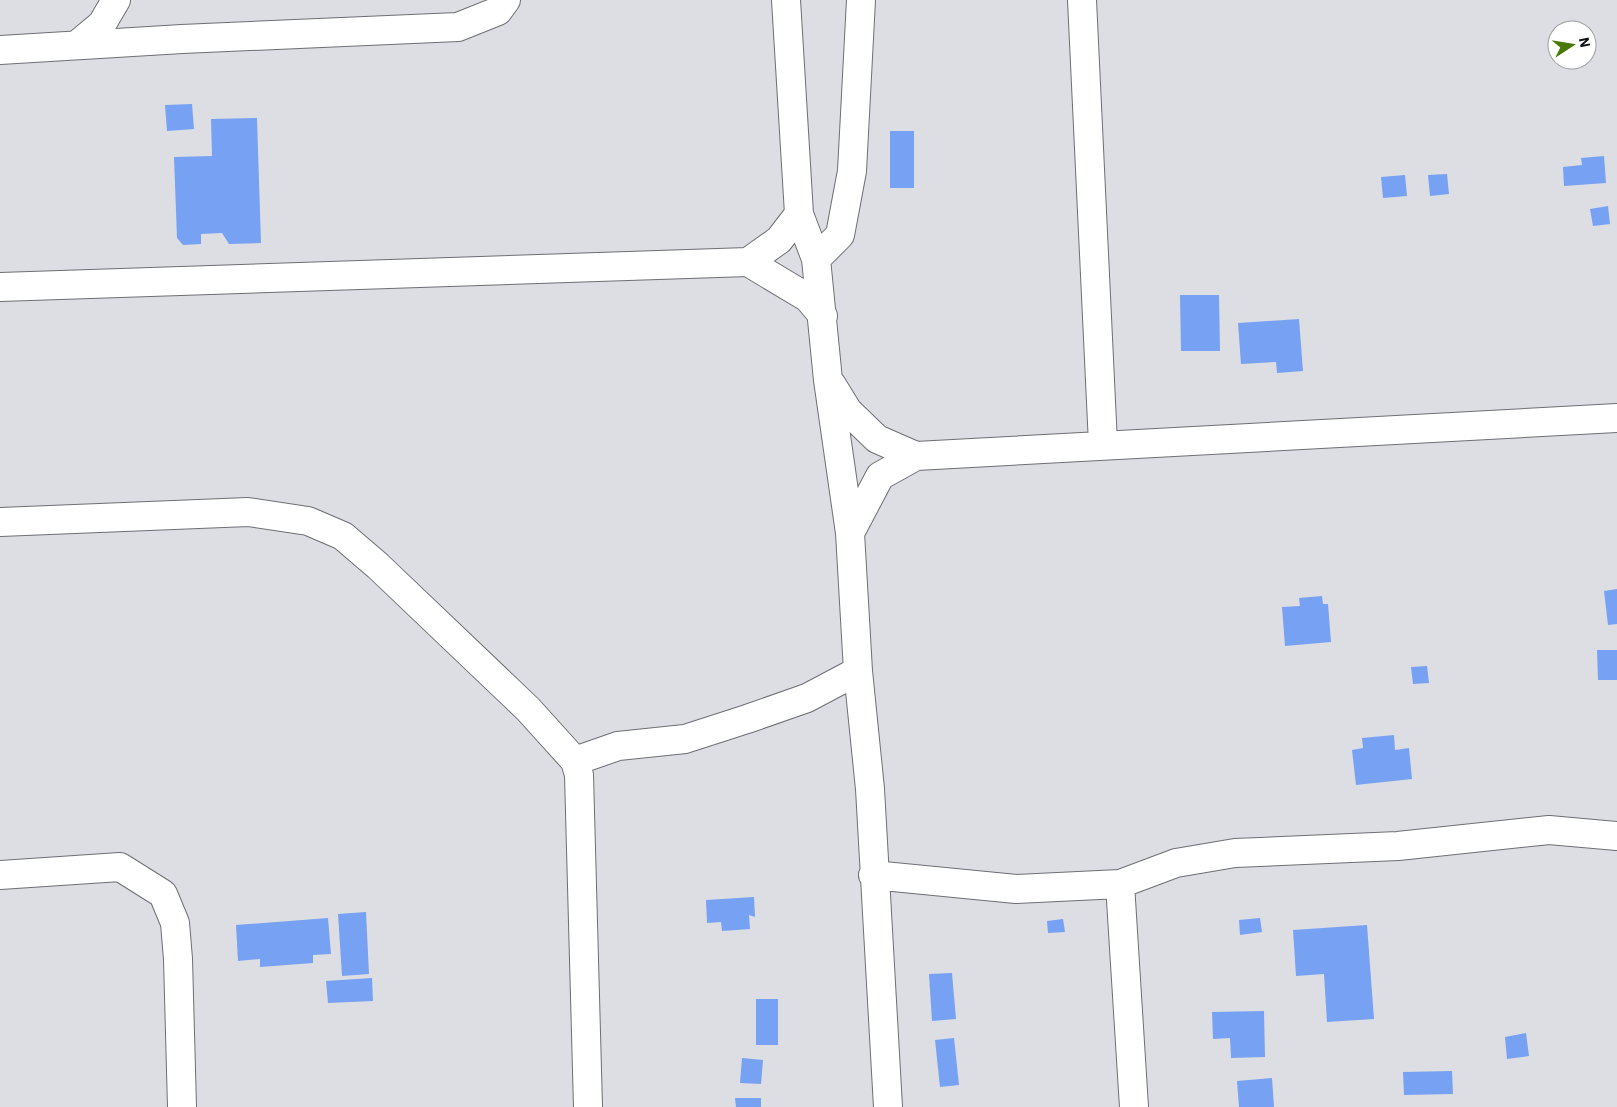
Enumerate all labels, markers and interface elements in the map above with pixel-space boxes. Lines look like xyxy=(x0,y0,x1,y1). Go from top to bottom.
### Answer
north arrow xyxy=(1547,20,1597,70)
text: N xyxy=(1575,35,1595,49)

